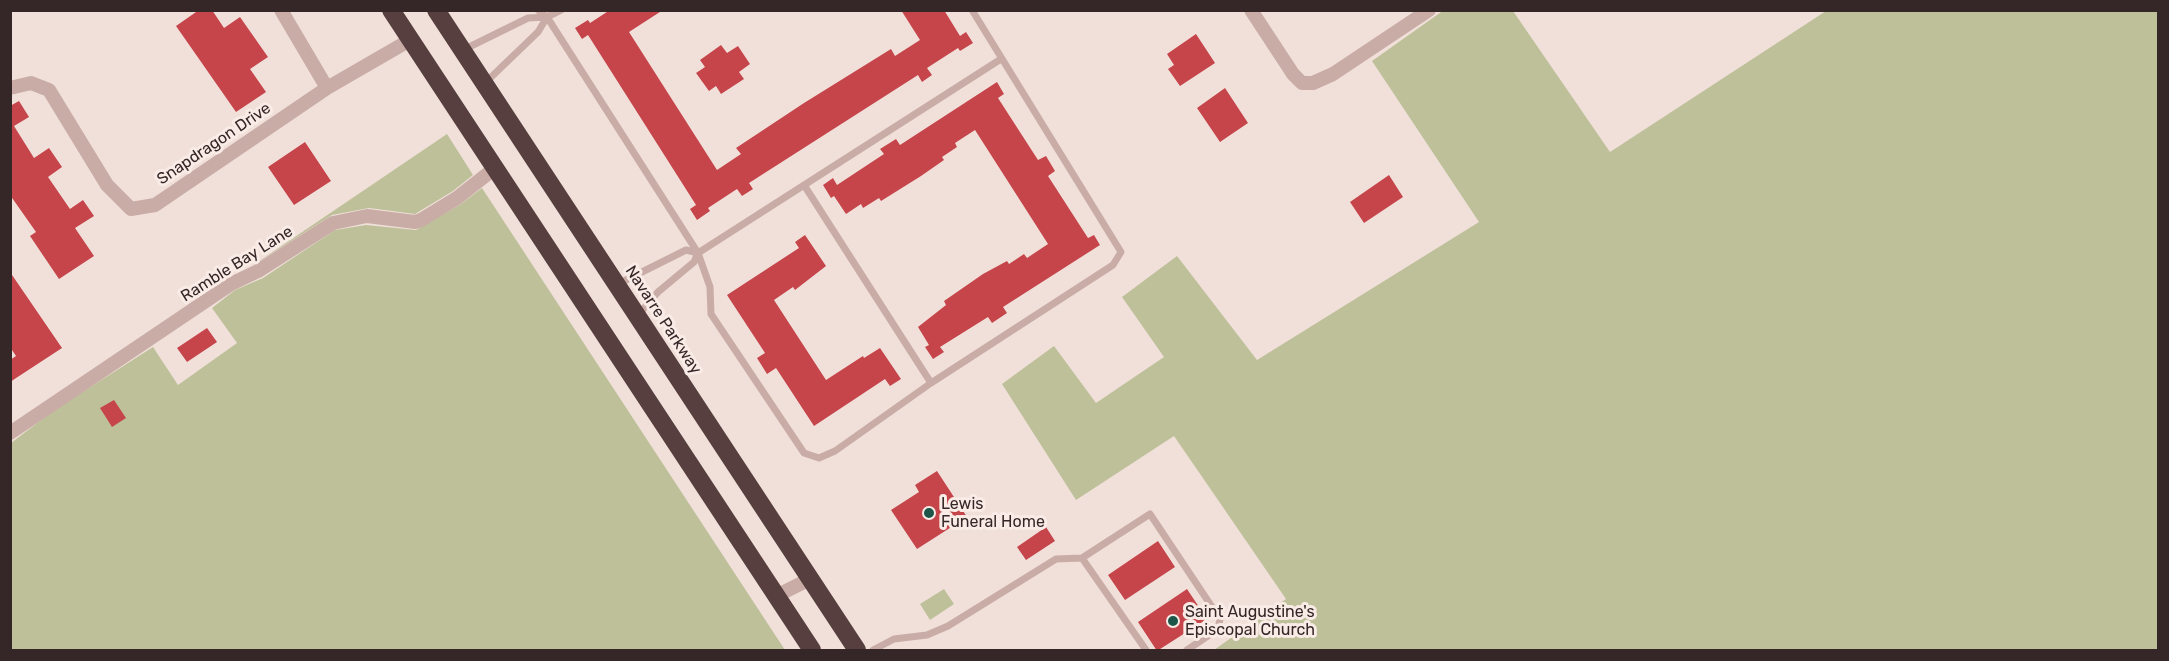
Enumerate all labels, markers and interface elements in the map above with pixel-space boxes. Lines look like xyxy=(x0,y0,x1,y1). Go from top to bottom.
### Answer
street label: Snapdragon Drive xyxy=(153,99,275,189)
street label: Ramble Bay Lane xyxy=(177,222,297,306)
street label: Navarre Parkway xyxy=(621,262,705,378)
place label: Lewis Funeral Home xyxy=(941,494,1045,532)
marker: Lewis Funeral Home xyxy=(922,506,936,520)
place label: Saint Augustine's Episcopal Church xyxy=(1185,602,1315,640)
marker: Saint Augustine's Episcopal Church xyxy=(1166,614,1180,628)

